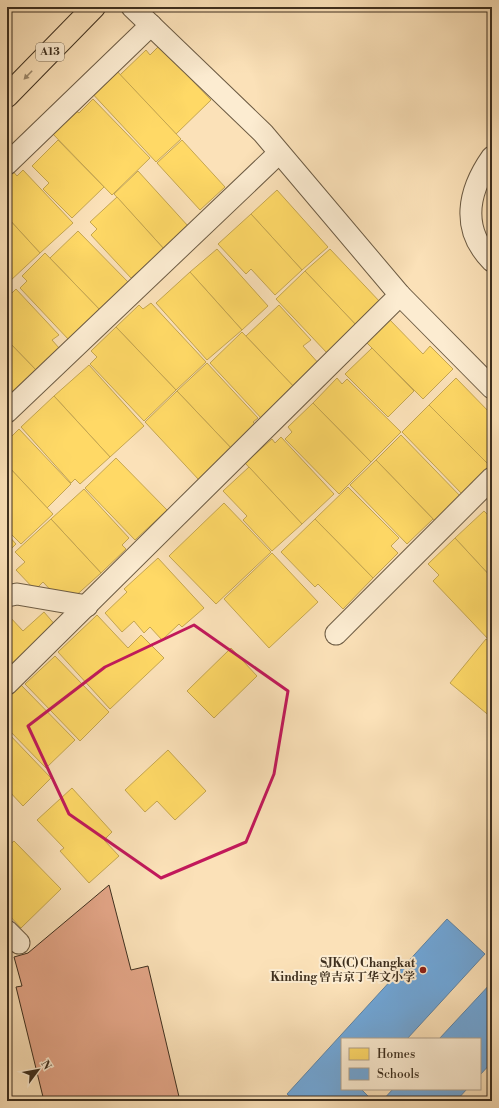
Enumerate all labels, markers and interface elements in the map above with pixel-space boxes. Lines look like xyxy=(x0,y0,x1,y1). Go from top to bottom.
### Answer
road number: A13 xyxy=(36,43,64,61)
one-way arrow xyxy=(23,70,33,80)
place label: SJK(C) Changkat Kinding 曾吉京丁华文小学 xyxy=(271,956,416,985)
marker: SJK(C) Changkat Kinding 曾吉京丁华文小学 xyxy=(418,965,428,975)
legend xyxy=(341,1038,481,1090)
text: Homes xyxy=(377,1047,415,1062)
north arrow xyxy=(18,1050,58,1090)
text: N xyxy=(37,1058,54,1073)
text: Schools xyxy=(377,1067,419,1082)

